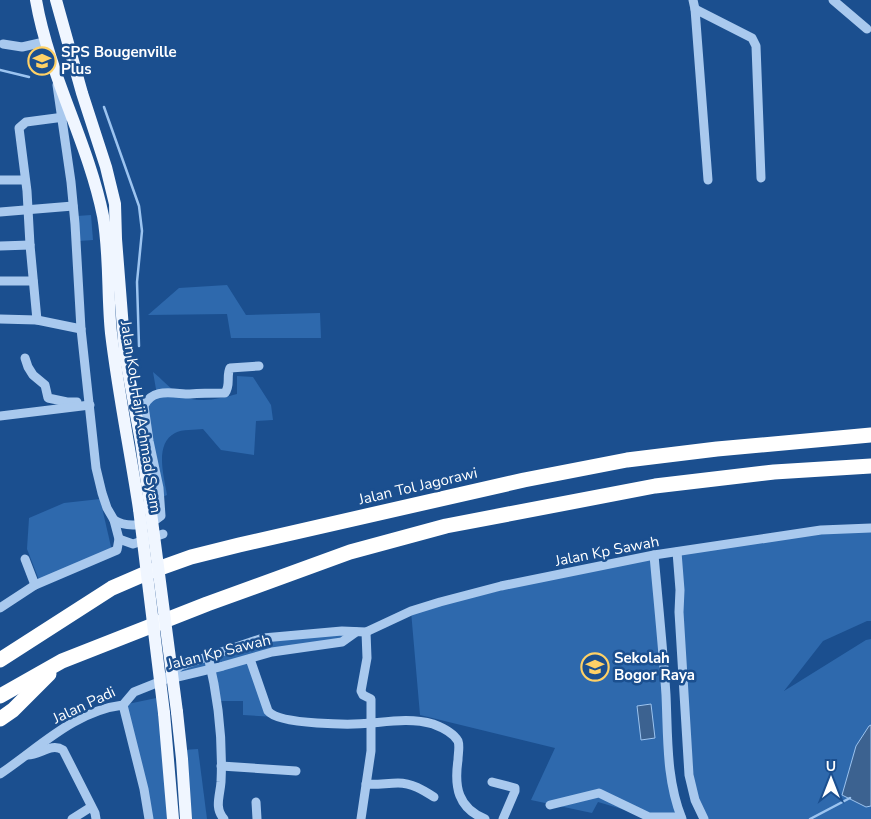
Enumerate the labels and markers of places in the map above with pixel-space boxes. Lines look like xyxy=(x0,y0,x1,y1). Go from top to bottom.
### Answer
place label: SPS Bougenville Plus xyxy=(61,42,177,79)
school or university icon: SPS Bougenville Plus xyxy=(27,46,57,76)
place label: Sekolah Bogor Raya xyxy=(614,648,695,685)
school or university icon: Sekolah Bogor Raya xyxy=(580,652,610,682)

